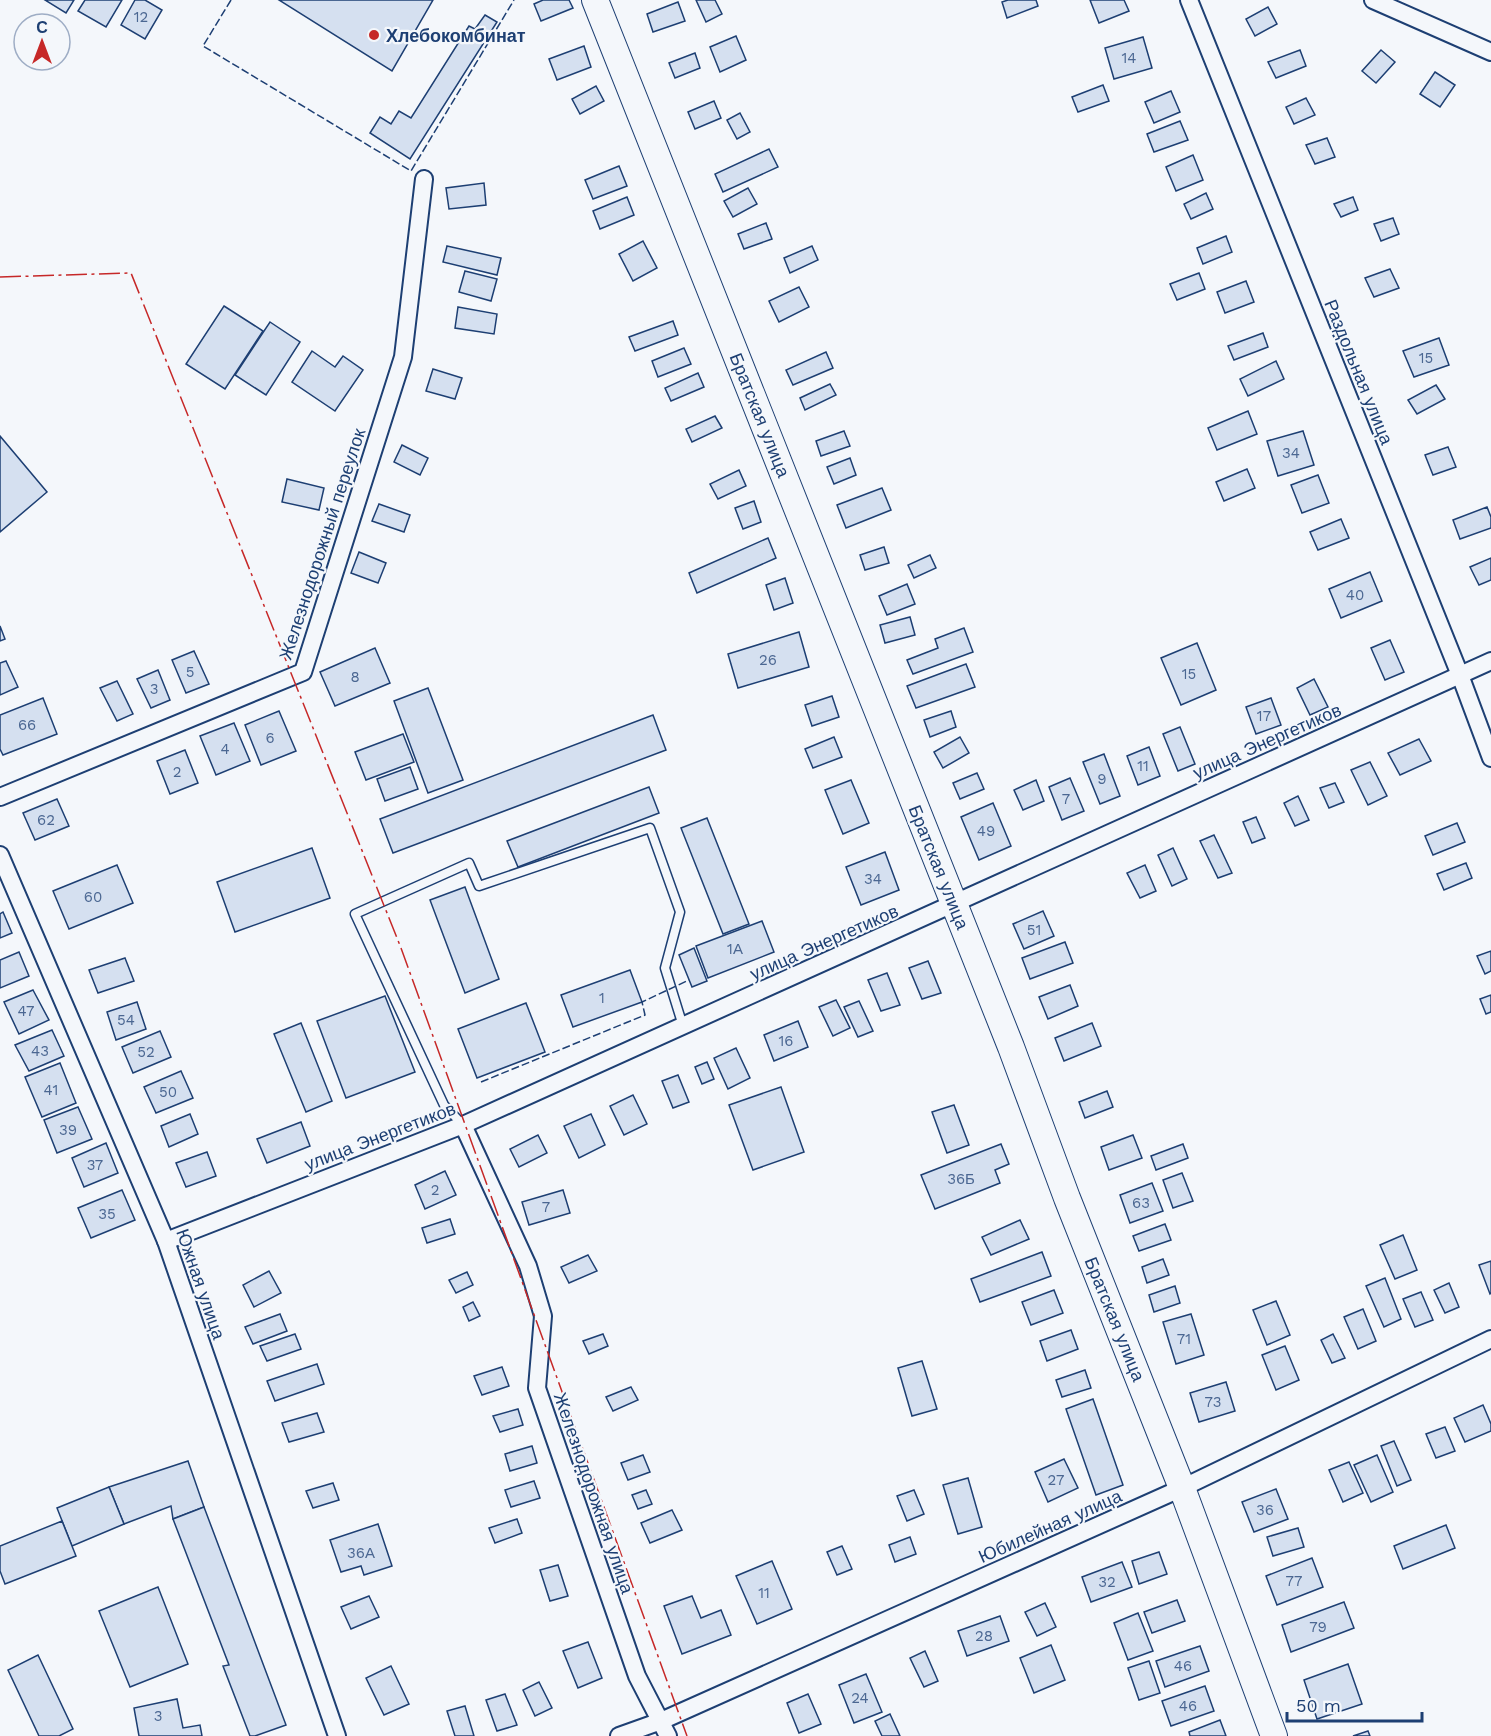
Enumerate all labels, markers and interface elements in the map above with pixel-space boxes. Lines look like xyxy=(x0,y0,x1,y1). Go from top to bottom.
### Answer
house number: 12 xyxy=(134,8,148,26)
north arrow xyxy=(12,12,72,72)
text: С xyxy=(36,18,48,37)
place label: Хлебокомбинат xyxy=(386,25,526,46)
marker: Хлебокомбинат xyxy=(367,28,381,42)
house number: 14 xyxy=(1121,49,1137,67)
street label: Раздольная улица xyxy=(1320,296,1398,448)
house number: 15 xyxy=(1419,349,1433,367)
street label: Братская улица xyxy=(726,350,795,481)
street label: Железнодорожный переулок xyxy=(275,426,369,662)
house number: 34 xyxy=(1282,444,1300,462)
house number: 40 xyxy=(1346,586,1364,604)
house number: 26 xyxy=(759,651,777,669)
house number: 5 xyxy=(186,663,194,681)
house number: 15 xyxy=(1182,665,1196,683)
house number: 8 xyxy=(350,668,360,686)
house number: 3 xyxy=(150,680,158,698)
street label: улица Энергетиков xyxy=(1190,699,1344,783)
house number: 17 xyxy=(1257,707,1271,725)
house number: 66 xyxy=(18,716,36,734)
house number: 6 xyxy=(265,729,275,747)
house number: 4 xyxy=(220,740,230,758)
house number: 11 xyxy=(1137,757,1149,775)
house number: 2 xyxy=(173,763,181,781)
house number: 9 xyxy=(1097,770,1107,788)
house number: 7 xyxy=(1062,790,1070,808)
street label: Братская улица xyxy=(905,802,974,933)
house number: 62 xyxy=(37,811,55,829)
house number: 49 xyxy=(977,822,995,840)
house number: 34 xyxy=(864,870,882,888)
house number: 60 xyxy=(84,888,102,906)
street label: улица Энергетиков xyxy=(747,900,901,984)
house number: 51 xyxy=(1027,921,1041,939)
house number: 1А xyxy=(727,940,743,958)
house number: 1 xyxy=(599,989,605,1007)
house number: 47 xyxy=(18,1002,34,1020)
house number: 54 xyxy=(117,1011,135,1029)
house number: 16 xyxy=(779,1032,793,1050)
house number: 43 xyxy=(31,1042,49,1060)
house number: 52 xyxy=(137,1043,155,1061)
house number: 41 xyxy=(44,1081,58,1099)
house number: 50 xyxy=(159,1083,177,1101)
street label: улица Энергетиков xyxy=(302,1098,458,1174)
house number: 39 xyxy=(59,1121,77,1139)
house number: 37 xyxy=(87,1156,103,1174)
house number: 36Б xyxy=(947,1170,975,1188)
house number: 2 xyxy=(431,1181,439,1199)
house number: 63 xyxy=(1132,1194,1150,1212)
house number: 7 xyxy=(542,1198,550,1216)
house number: 35 xyxy=(98,1205,116,1223)
street label: Южная улица xyxy=(172,1226,230,1343)
street label: Братская улица xyxy=(1081,1254,1150,1385)
house number: 71 xyxy=(1177,1330,1191,1348)
street label: Железнодорожная улица xyxy=(550,1390,639,1597)
house number: 73 xyxy=(1204,1393,1222,1411)
house number: 27 xyxy=(1048,1471,1064,1489)
street label: Юбилейная улица xyxy=(975,1485,1126,1567)
house number: 36 xyxy=(1256,1501,1274,1519)
house number: 36А xyxy=(347,1544,375,1562)
house number: 77 xyxy=(1286,1572,1302,1590)
house number: 32 xyxy=(1098,1573,1116,1591)
house number: 11 xyxy=(758,1584,770,1602)
house number: 79 xyxy=(1309,1618,1327,1636)
house number: 28 xyxy=(975,1627,993,1645)
house number: 46 xyxy=(1174,1657,1192,1675)
scale bar xyxy=(1287,1685,1422,1723)
house number: 24 xyxy=(851,1689,869,1707)
text: 50 m xyxy=(1296,1695,1341,1716)
house number: 46 xyxy=(1179,1697,1197,1715)
house number: 3 xyxy=(154,1707,162,1725)

